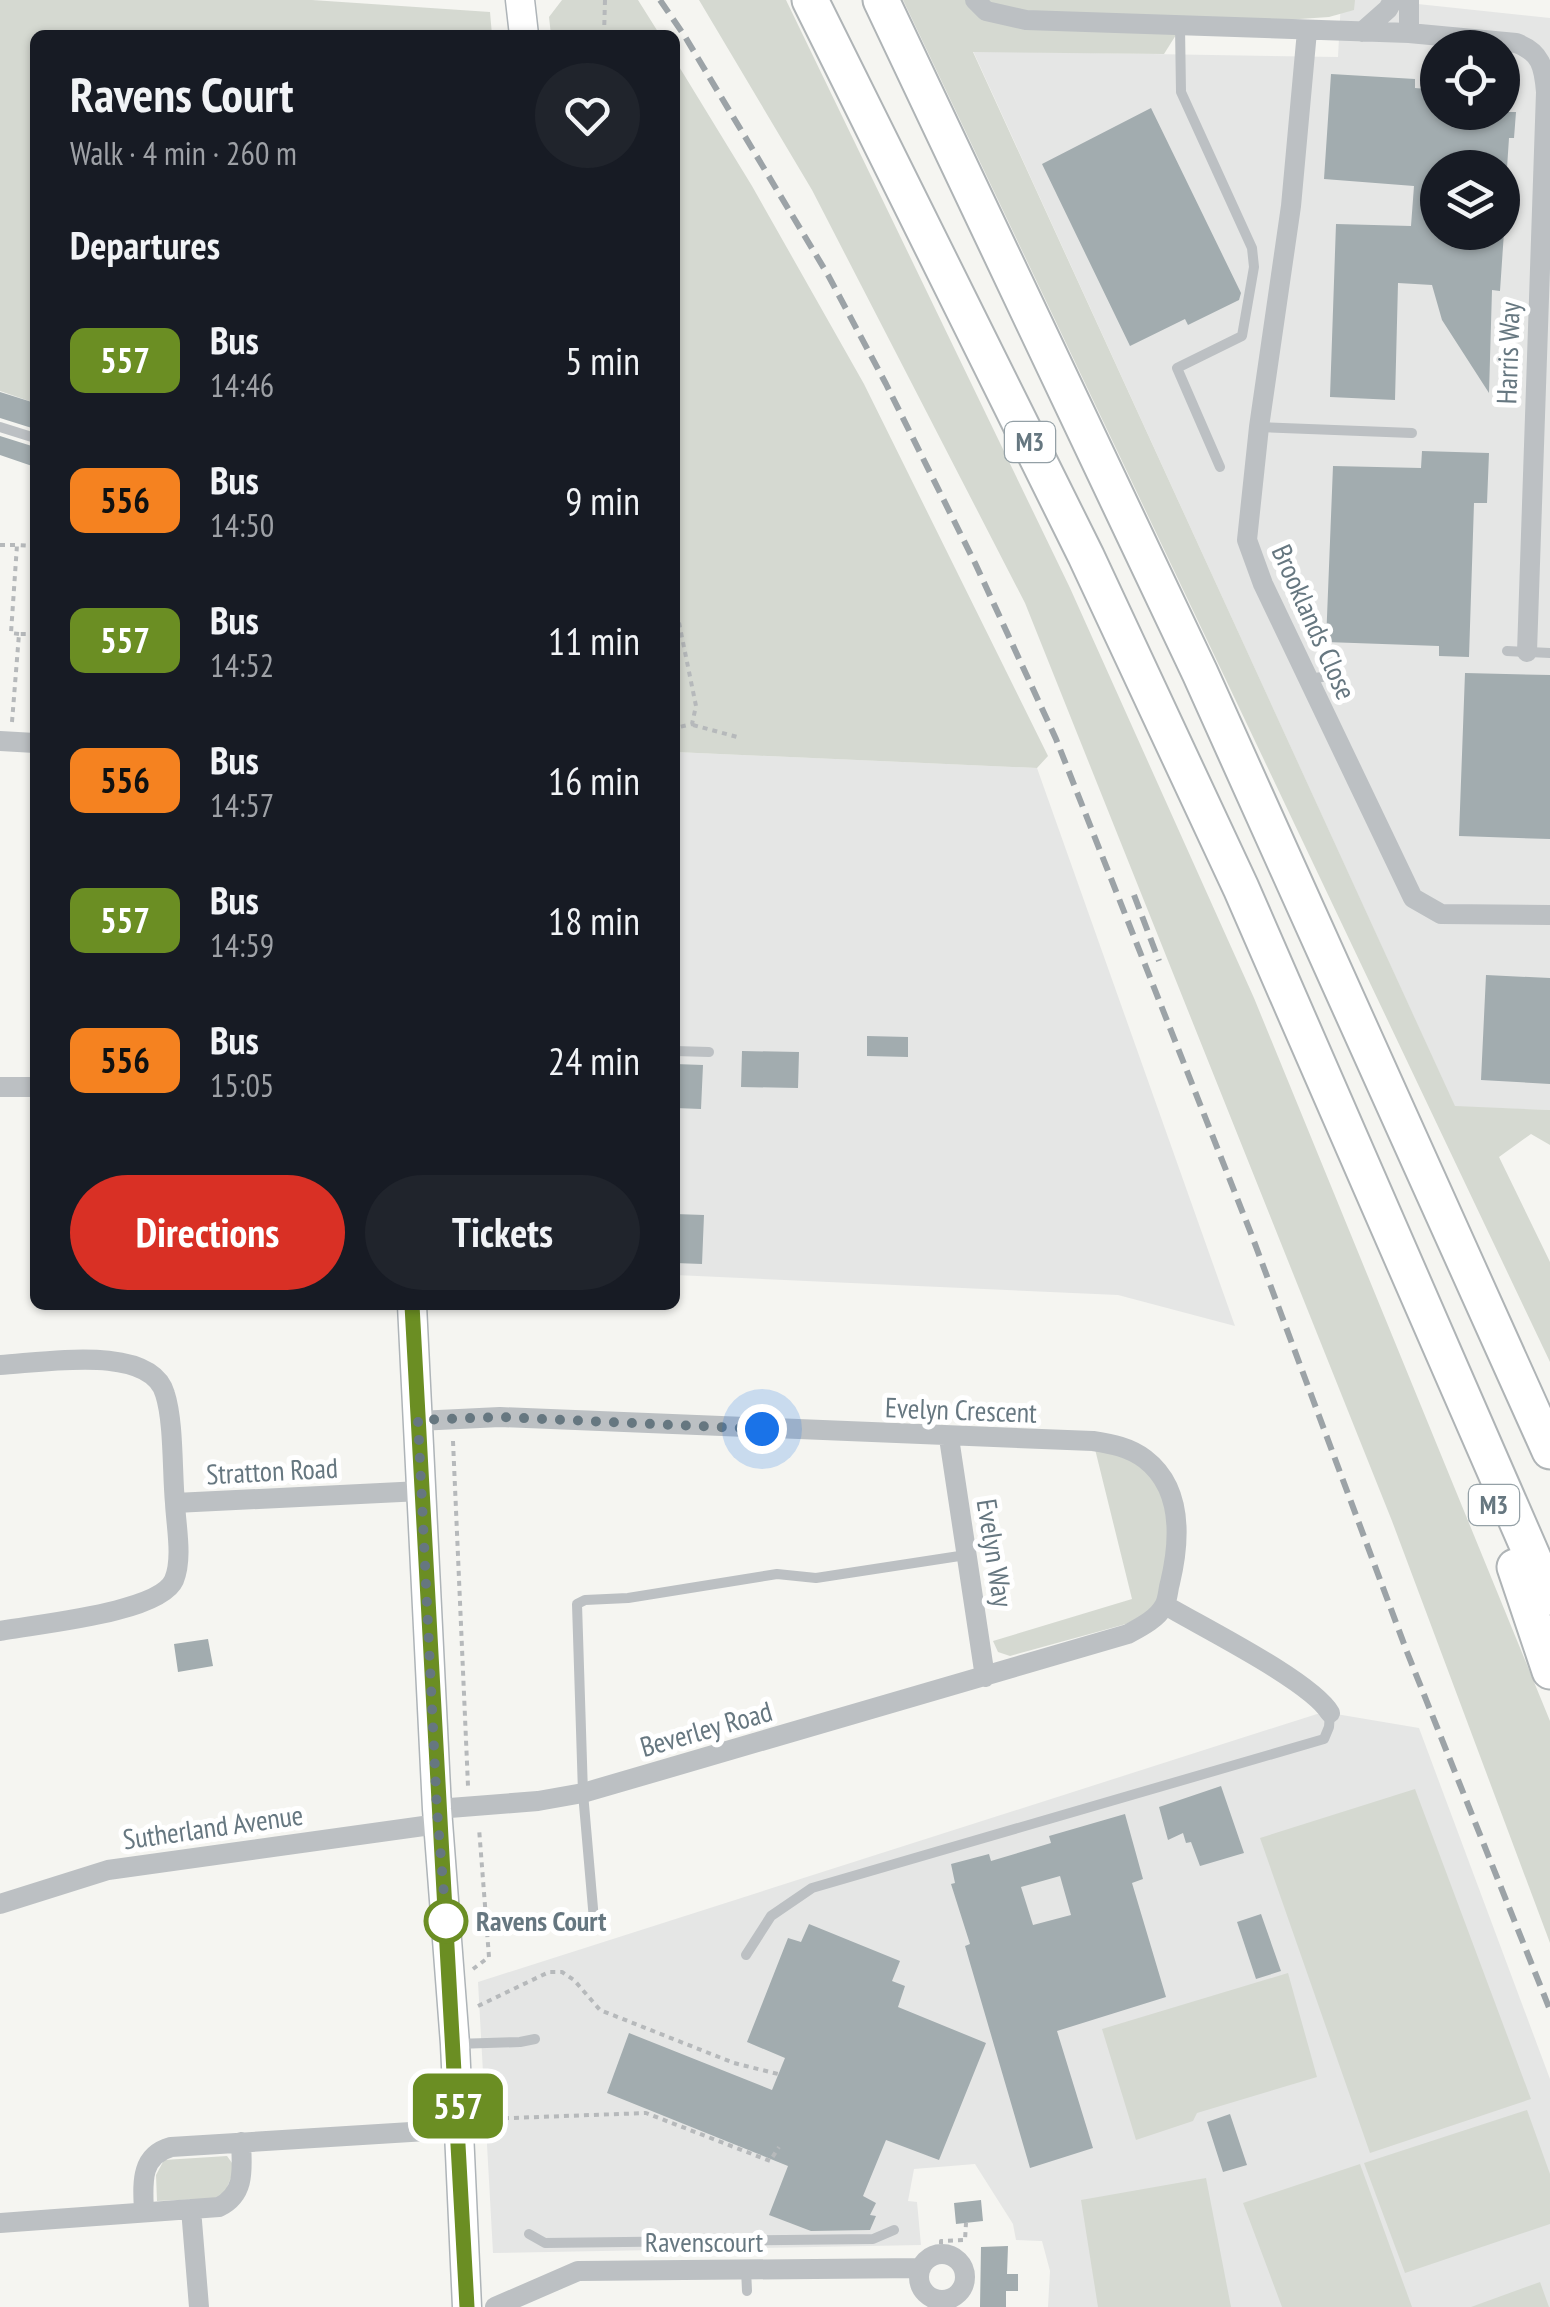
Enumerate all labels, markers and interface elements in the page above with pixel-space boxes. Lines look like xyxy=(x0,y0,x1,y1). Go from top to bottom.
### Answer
map controls xyxy=(1420,30,1520,250)
button: locate xyxy=(1420,30,1520,130)
text: Ravens Court xyxy=(70,63,294,125)
button: heart xyxy=(535,63,640,168)
text: Walk · 4 min · 260 m xyxy=(70,132,297,174)
button: layers xyxy=(1420,150,1520,250)
text: Departures xyxy=(70,220,220,269)
street label: Harris Way xyxy=(1487,301,1528,405)
text: Bus xyxy=(210,315,259,364)
text: 5 min xyxy=(565,336,640,385)
text: 557 xyxy=(100,337,150,383)
text: 14:46 xyxy=(210,364,274,406)
road number: M3 xyxy=(1005,422,1055,462)
text: Bus xyxy=(210,455,259,504)
text: 9 min xyxy=(565,476,640,525)
text: 556 xyxy=(100,477,150,523)
text: 14:50 xyxy=(210,504,274,546)
street label: Brooklands Close xyxy=(1264,538,1365,705)
text: Bus xyxy=(210,595,259,644)
text: 11 min xyxy=(548,616,640,665)
text: 557 xyxy=(100,617,150,663)
text: 14:52 xyxy=(210,644,274,686)
text: Bus xyxy=(210,735,259,784)
text: 16 min xyxy=(548,756,640,805)
text: 556 xyxy=(100,757,150,803)
text: 14:57 xyxy=(210,784,274,826)
text: Bus xyxy=(210,875,259,924)
text: 18 min xyxy=(548,896,640,945)
text: 557 xyxy=(100,897,150,943)
text: 14:59 xyxy=(210,924,274,966)
text: Bus xyxy=(210,1015,259,1064)
text: 24 min xyxy=(548,1036,640,1085)
text: 556 xyxy=(100,1037,150,1083)
text: 15:05 xyxy=(210,1064,274,1106)
button: Directions xyxy=(70,1175,345,1290)
button: Tickets xyxy=(365,1175,640,1290)
street label: Evelyn Crescent xyxy=(884,1388,1038,1431)
your location xyxy=(737,1404,787,1454)
street label: Stratton Road xyxy=(205,1449,339,1492)
road number: M3 xyxy=(1469,1485,1519,1525)
street label: Evelyn Way xyxy=(969,1496,1022,1610)
street label: Beverley Road xyxy=(636,1692,776,1765)
street label: Sutherland Avenue xyxy=(120,1796,305,1857)
marker: Ravens Court xyxy=(425,1900,467,1942)
place label: Ravens Court xyxy=(476,1902,606,1939)
line badge: 557 xyxy=(400,2074,516,2138)
text: 557 xyxy=(433,2083,483,2129)
street label: Ravenscourt xyxy=(645,2223,764,2260)

